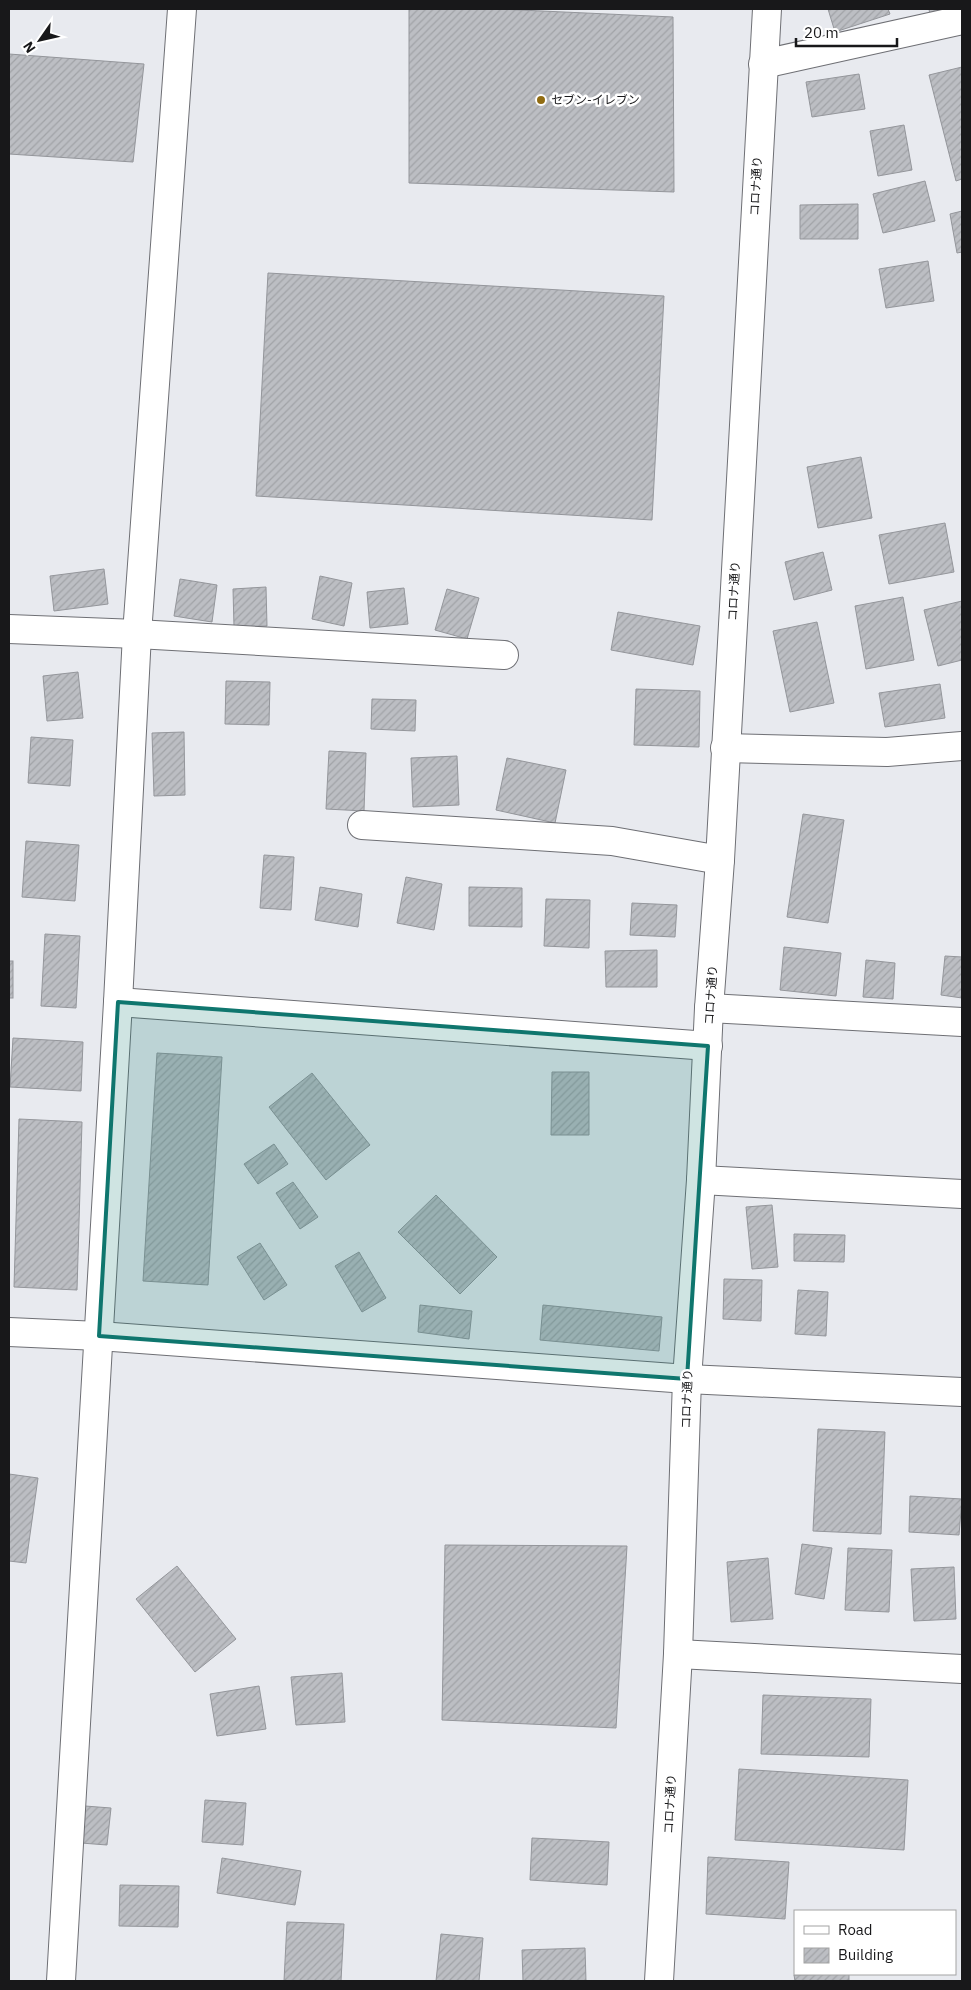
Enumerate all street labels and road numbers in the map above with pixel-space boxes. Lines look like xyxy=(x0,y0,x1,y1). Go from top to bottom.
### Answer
street label: コロナ通り xyxy=(746,156,765,216)
street label: コロナ通り xyxy=(724,561,743,621)
street label: コロナ通り xyxy=(701,965,720,1025)
street label: コロナ通り xyxy=(678,1369,695,1429)
street label: コロナ通り xyxy=(660,1774,679,1834)

